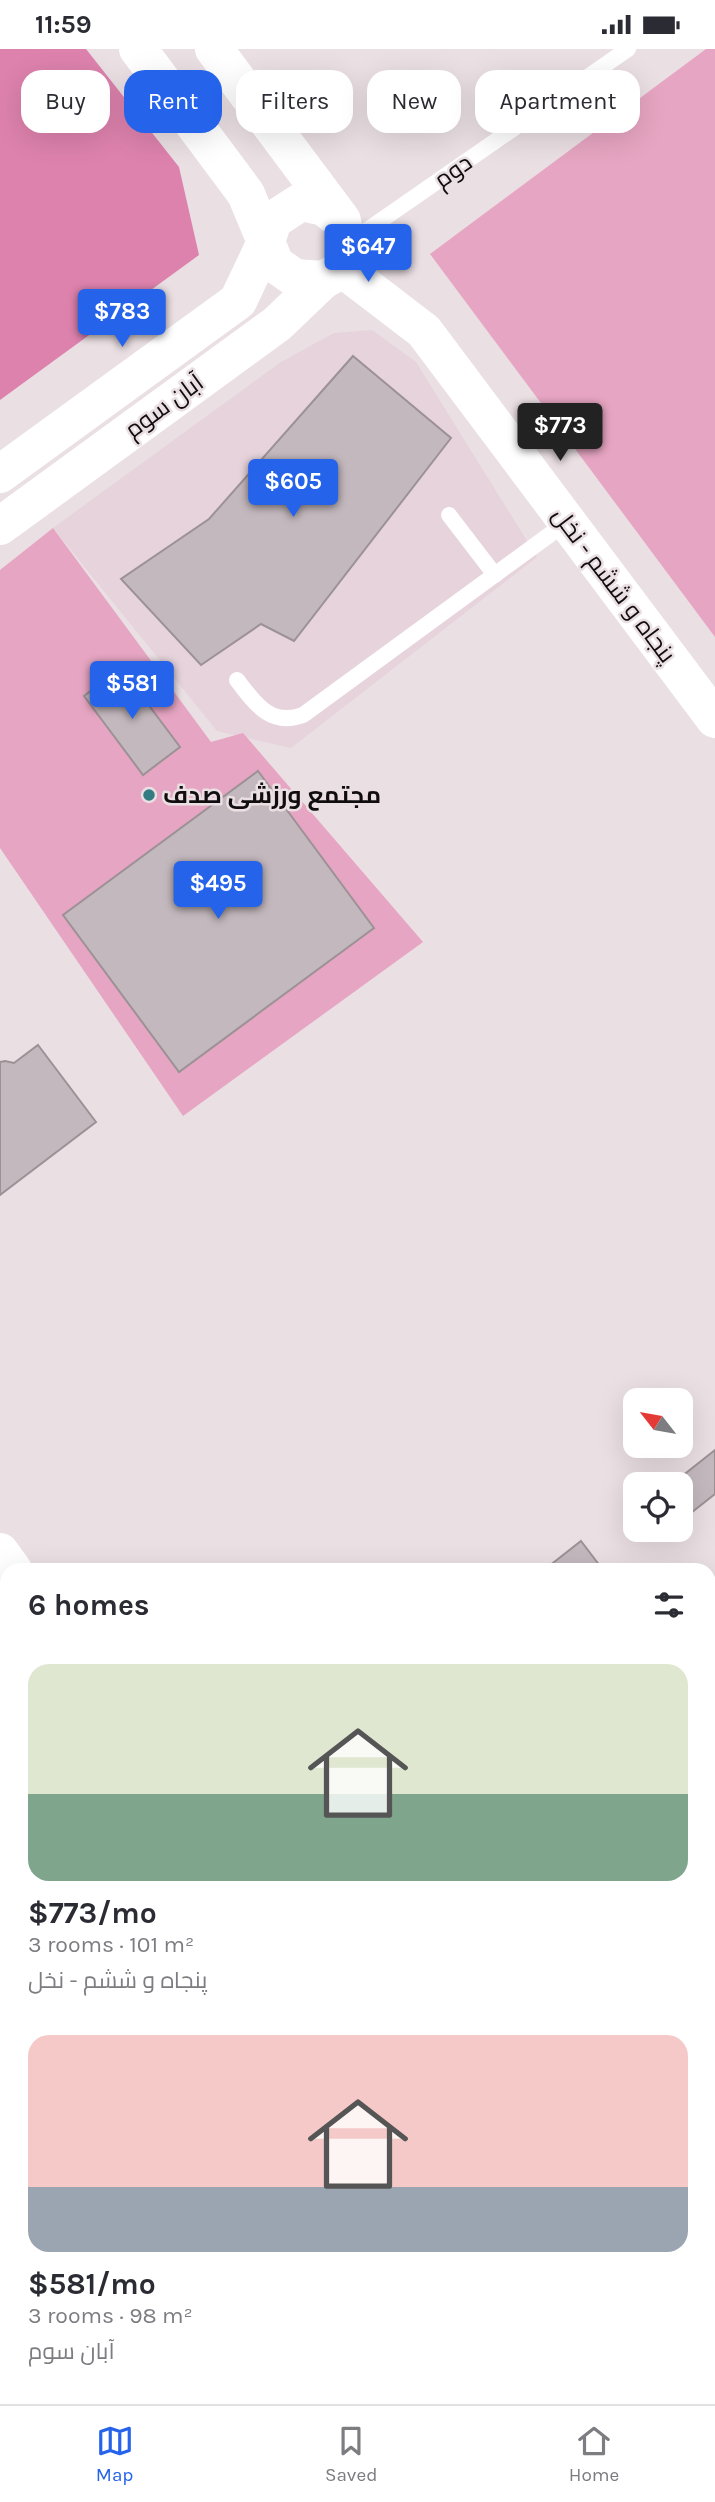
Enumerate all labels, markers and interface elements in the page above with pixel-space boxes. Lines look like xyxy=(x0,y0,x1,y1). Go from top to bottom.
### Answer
text: 11:59 xyxy=(35,9,92,40)
chip: Buy xyxy=(21,70,110,133)
chip: Rent xyxy=(124,70,222,133)
chip: Filters xyxy=(236,70,353,133)
chip: New xyxy=(367,70,461,133)
chip: Apartment xyxy=(475,70,640,133)
street label: دوم xyxy=(429,148,478,195)
pin: $647 xyxy=(327,225,409,284)
text: $647 xyxy=(341,233,395,260)
pin: $783 xyxy=(81,289,163,349)
text: $783 xyxy=(94,298,150,325)
street label: آبان سوم xyxy=(119,368,210,446)
pin: $773 xyxy=(519,403,601,463)
text: $773 xyxy=(533,412,587,439)
pin: $605 xyxy=(252,459,334,519)
text: $605 xyxy=(264,468,322,495)
street label: پنجاه و ششم - نخل xyxy=(545,502,682,670)
pin: $581 xyxy=(91,661,173,721)
text: $581 xyxy=(106,670,158,697)
place label: مجتمع ورزشی صدف xyxy=(163,781,381,811)
marker: مجتمع ورزشی صدف xyxy=(141,787,157,803)
pin: $495 xyxy=(177,861,259,921)
text: $495 xyxy=(190,870,246,897)
north arrow xyxy=(623,1388,693,1458)
map controls xyxy=(623,1388,693,1542)
button: locate xyxy=(623,1472,693,1542)
icon: filters xyxy=(650,1586,688,1624)
text: 6 homes xyxy=(28,1587,150,1623)
icon: home xyxy=(295,1710,421,1836)
text: $773/mo xyxy=(28,1895,157,1931)
text: 3 rooms · 101 m² xyxy=(28,1931,194,1958)
text: پنجاه و ششم - نخل xyxy=(28,1967,207,1994)
icon: home xyxy=(295,2081,421,2207)
text: $581/mo xyxy=(28,2266,156,2302)
text: 3 rooms · 98 m² xyxy=(28,2302,193,2329)
text: آبان سوم xyxy=(28,2338,115,2365)
tab: Map xyxy=(96,2422,134,2486)
tab: Saved xyxy=(325,2422,377,2486)
tab: Home xyxy=(569,2422,619,2486)

